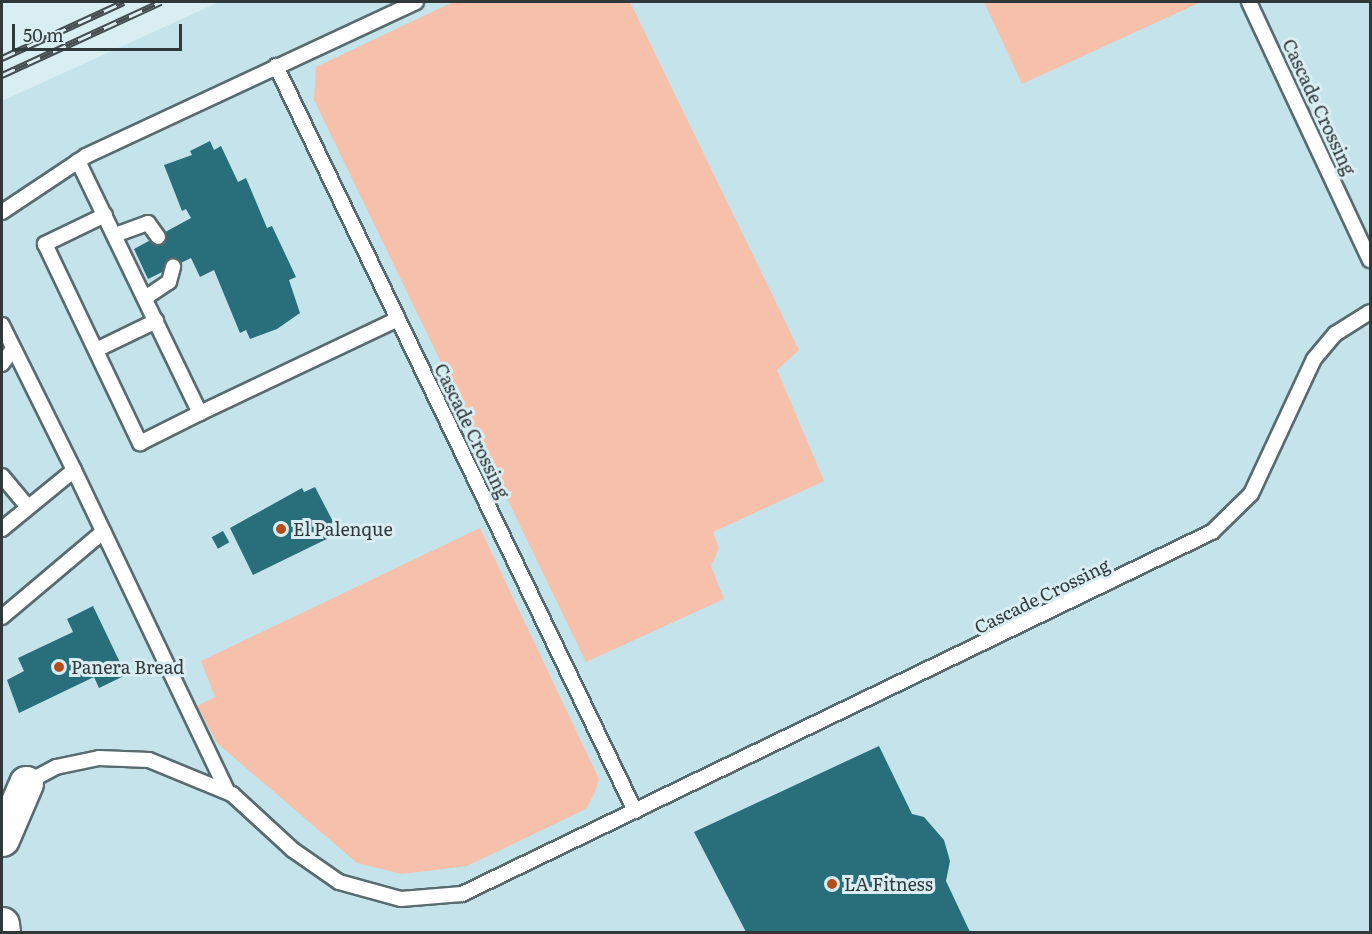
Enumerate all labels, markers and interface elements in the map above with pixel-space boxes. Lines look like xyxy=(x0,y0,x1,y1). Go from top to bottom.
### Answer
scale bar xyxy=(15,12,184,50)
text: 50 m xyxy=(23,21,64,48)
street label: Cascade Crossing xyxy=(1278,35,1360,179)
street label: Cascade Crossing xyxy=(430,360,514,502)
place label: El Palenque xyxy=(293,518,393,540)
marker: El Palenque xyxy=(274,522,288,536)
street label: Cascade Crossing xyxy=(971,554,1113,638)
place label: Panera Bread xyxy=(71,656,184,678)
marker: Panera Bread xyxy=(52,660,66,674)
place label: LA Fitness xyxy=(844,873,933,895)
marker: LA Fitness xyxy=(825,877,839,891)

